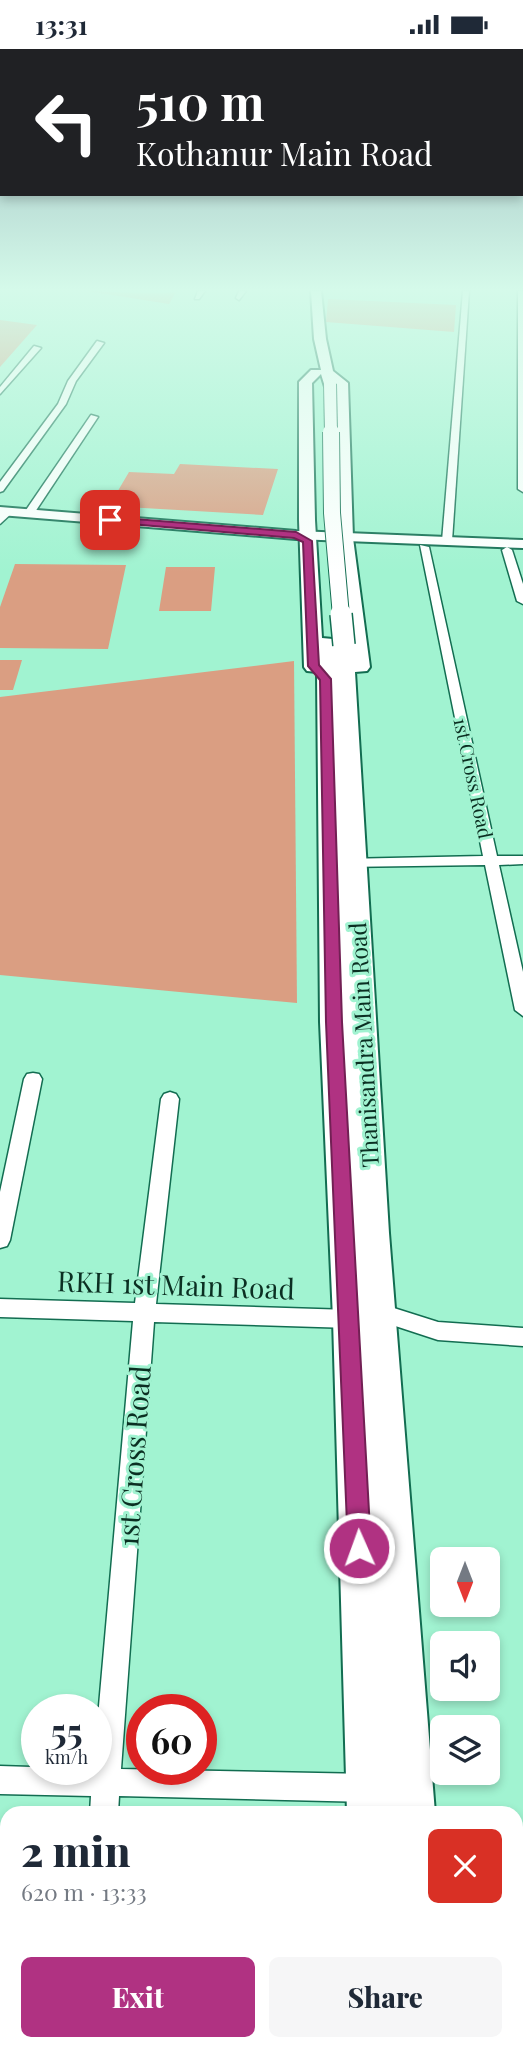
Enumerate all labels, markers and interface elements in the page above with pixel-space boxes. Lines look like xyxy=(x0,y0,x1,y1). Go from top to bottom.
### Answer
text: 13:31 xyxy=(35,7,88,42)
text: 510 m xyxy=(136,68,265,133)
icon: left xyxy=(21,77,112,168)
text: Kothanur Main Road xyxy=(136,131,433,174)
pin xyxy=(80,490,140,550)
icon: arrive xyxy=(91,501,129,539)
street label: 1st Cross Road xyxy=(448,715,500,841)
street label: Thanisandra Main Road xyxy=(341,922,385,1168)
street label: RKH 1st Main Road xyxy=(57,1261,295,1307)
street label: 1st Cross Road xyxy=(108,1364,158,1548)
position arrow xyxy=(322,1511,396,1585)
north arrow xyxy=(430,1547,500,1617)
map controls xyxy=(430,1547,500,1785)
button: sound xyxy=(430,1631,500,1701)
speed limit sign: 60 xyxy=(126,1694,217,1785)
text: 55 xyxy=(50,1707,83,1754)
button: layers xyxy=(430,1715,500,1785)
text: km/h xyxy=(45,1745,88,1769)
text: 2 min xyxy=(21,1822,130,1878)
button: close xyxy=(428,1829,502,1903)
text: 620 m · 13:33 xyxy=(21,1876,147,1907)
button: Exit xyxy=(21,1957,255,2037)
button: Share xyxy=(269,1957,502,2037)

